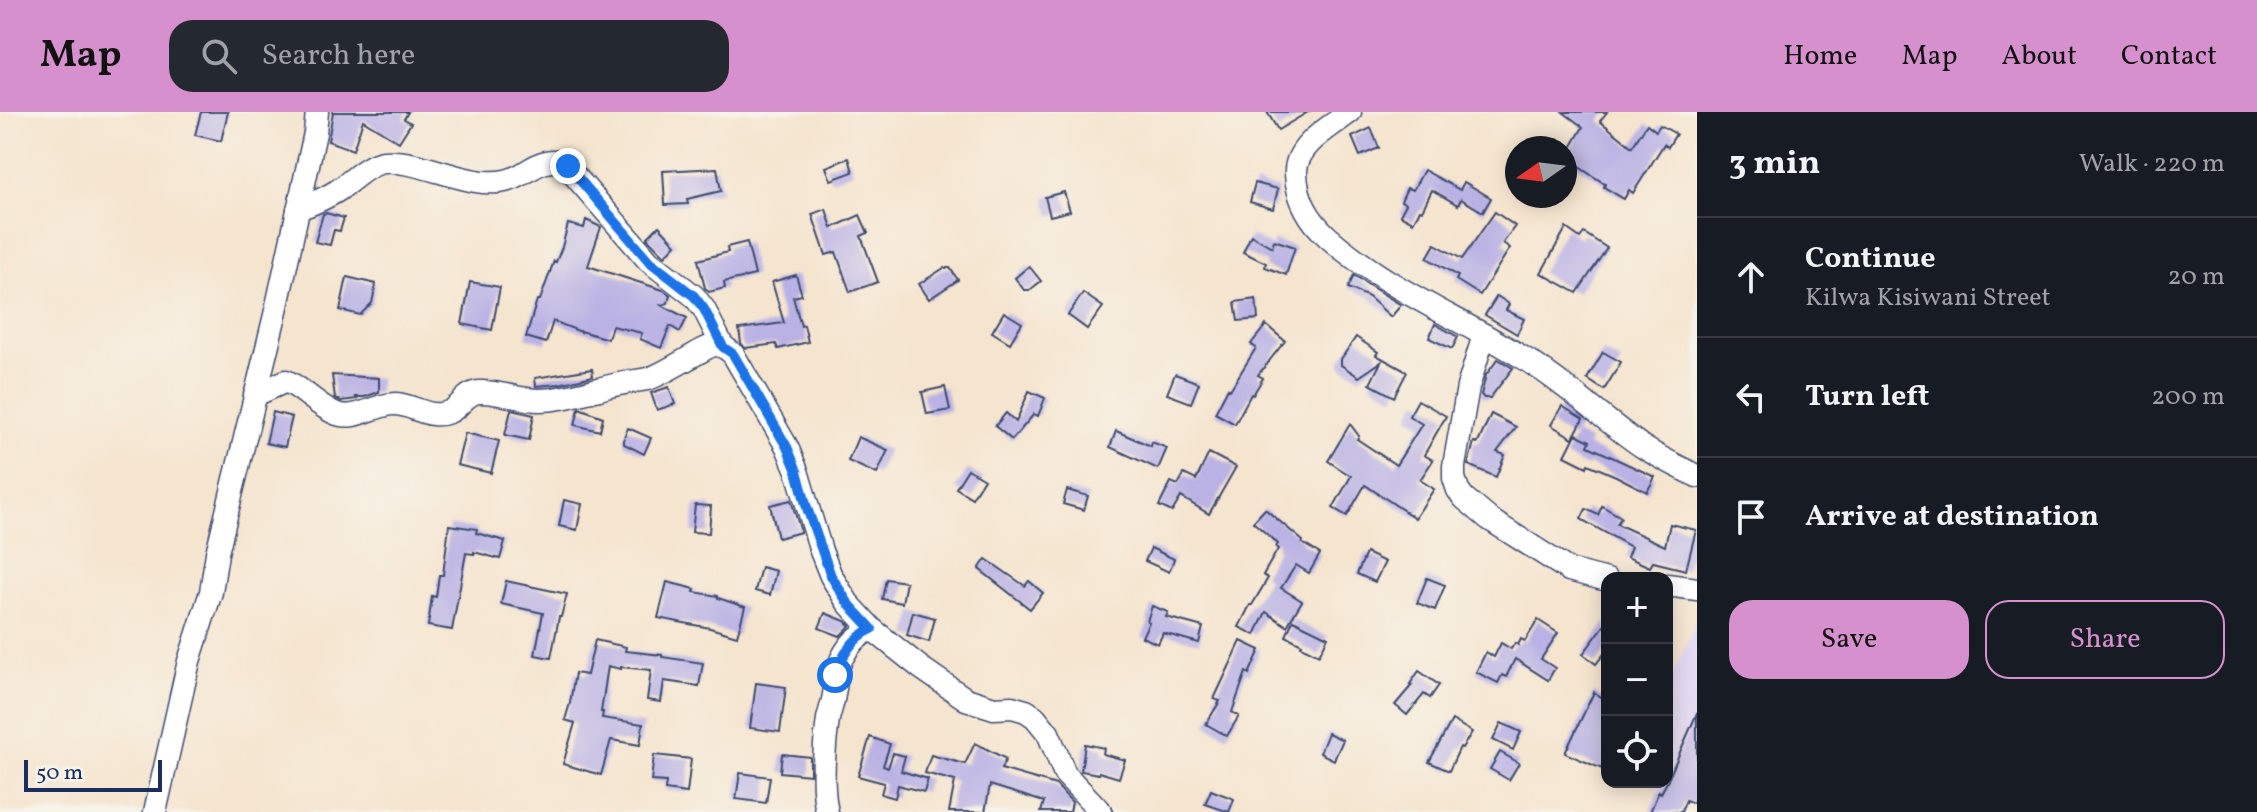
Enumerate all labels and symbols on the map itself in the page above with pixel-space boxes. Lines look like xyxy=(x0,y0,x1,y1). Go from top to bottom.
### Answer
north arrow xyxy=(1505,136,1577,208)
route end xyxy=(550,148,586,184)
route start xyxy=(817,657,853,693)
scale bar xyxy=(24,756,162,792)

